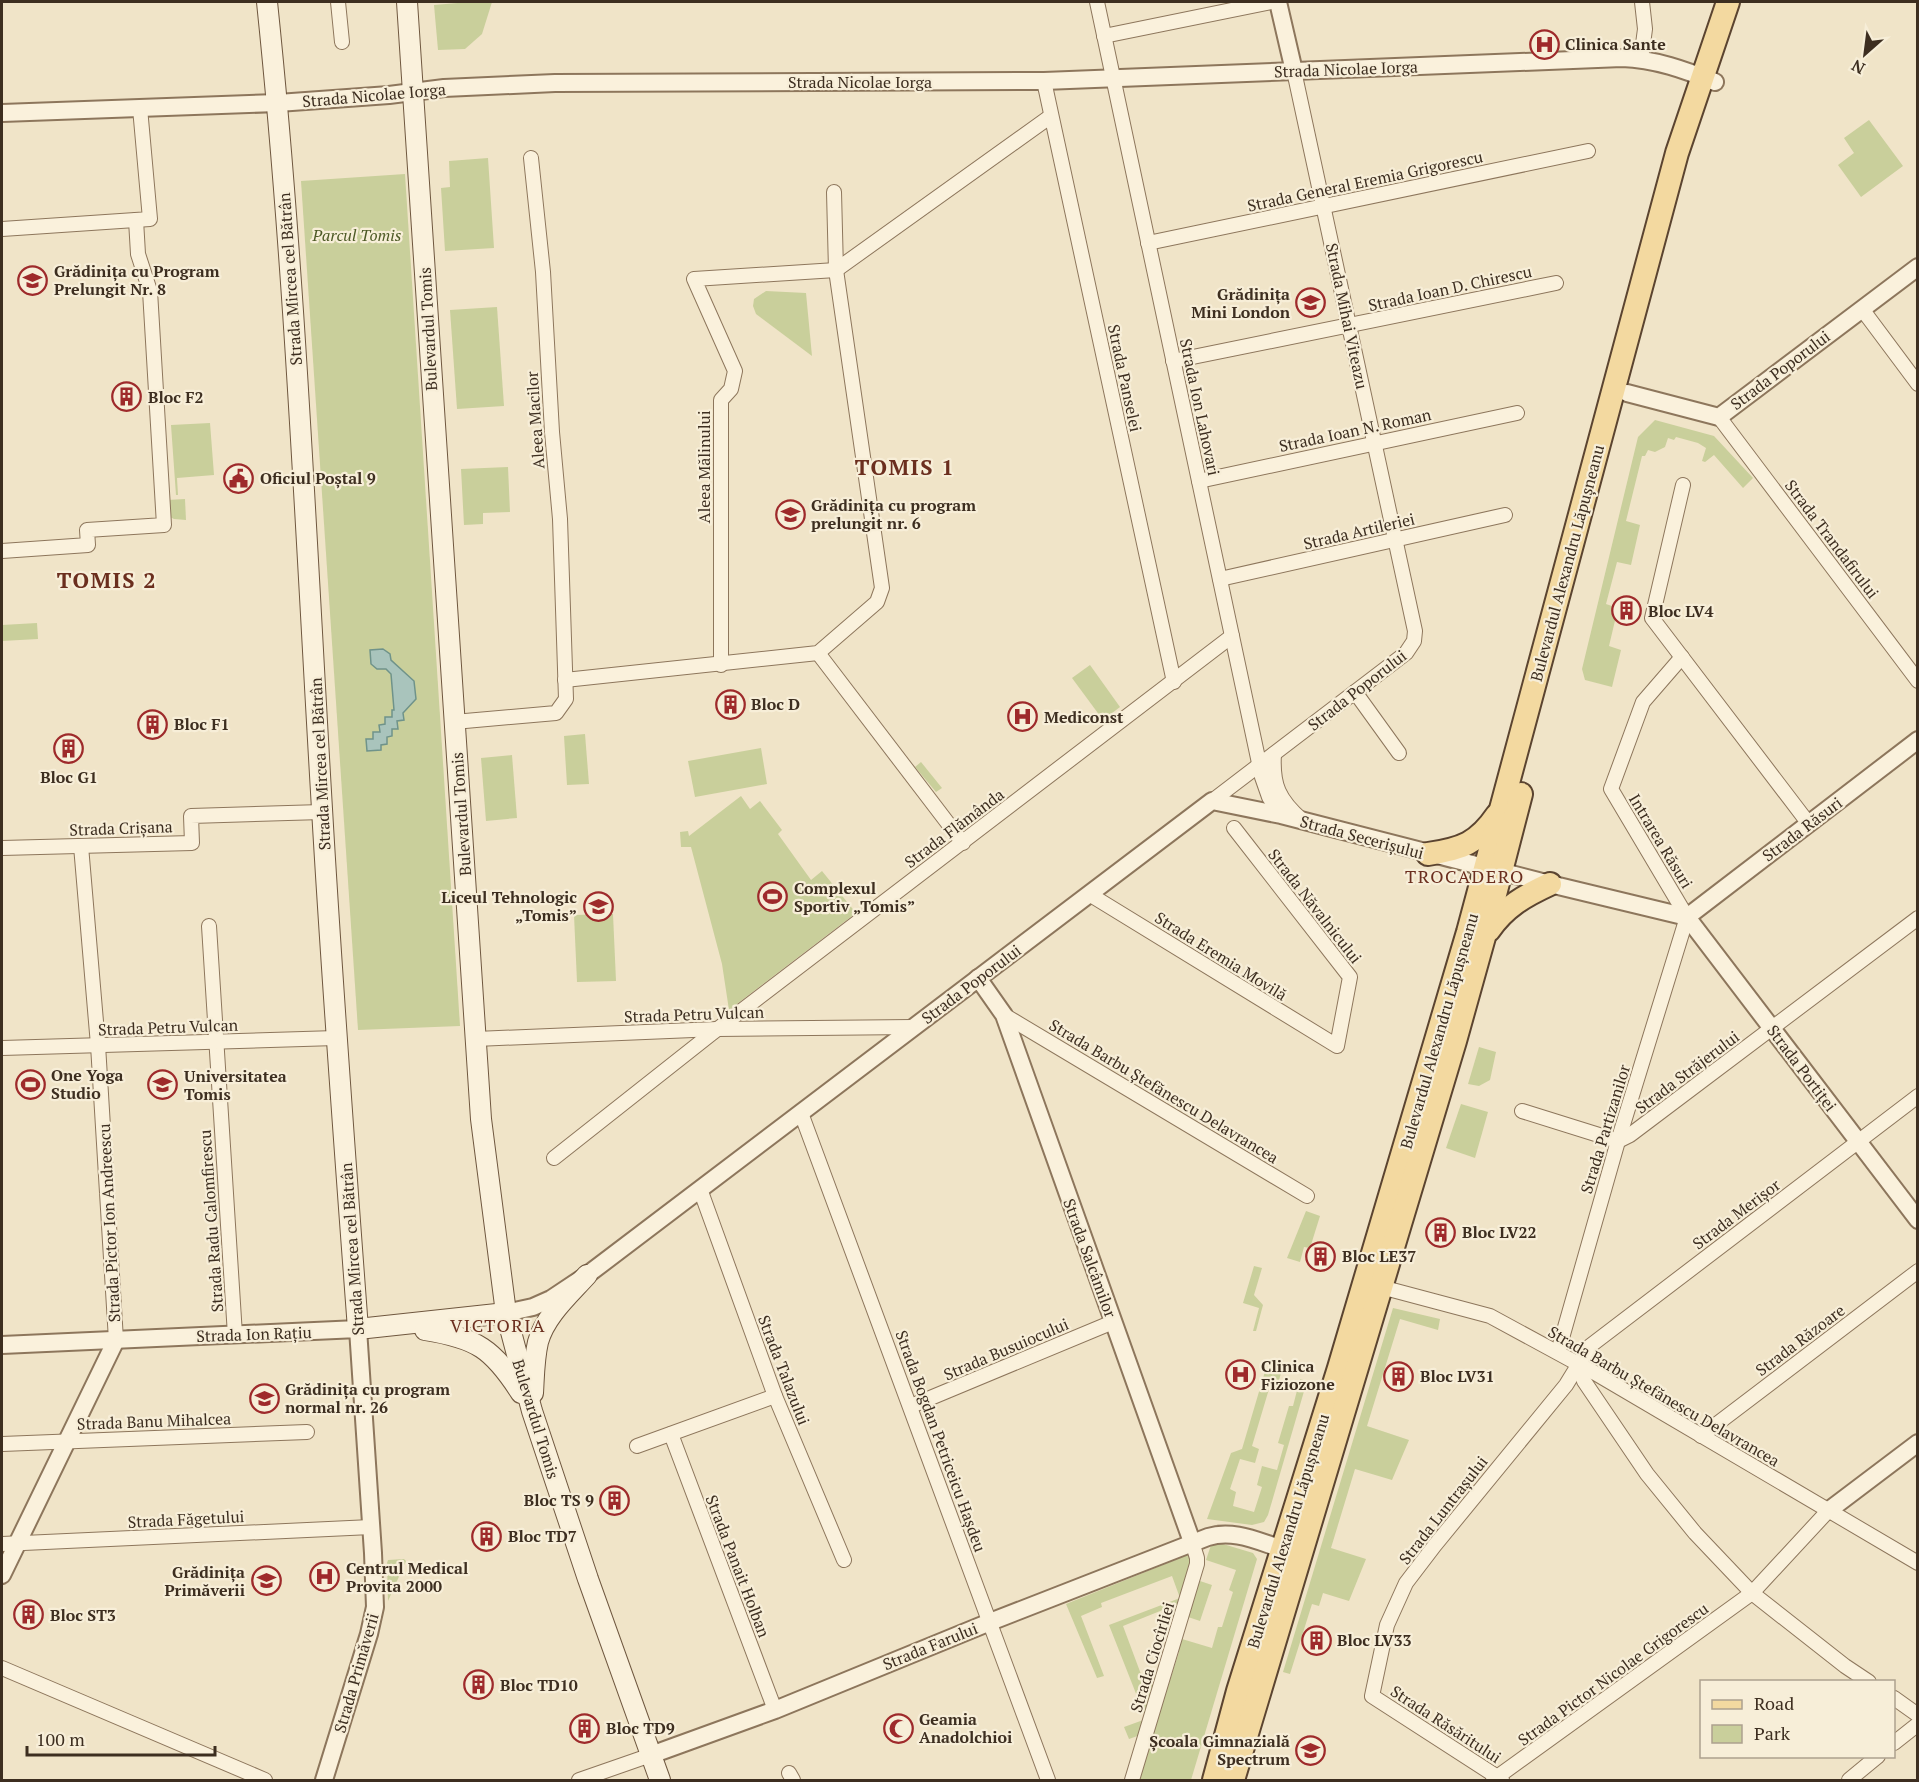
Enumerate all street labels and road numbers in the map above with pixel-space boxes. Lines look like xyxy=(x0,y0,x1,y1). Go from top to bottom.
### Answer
street label: Strada Nicolae Iorga xyxy=(1274,55,1418,83)
street label: Strada Nicolae Iorga xyxy=(788,71,932,93)
street label: Strada Nicolae Iorga xyxy=(301,78,447,112)
street label: Strada General Eremia Grigorescu xyxy=(1245,145,1485,217)
street label: Strada Mircea cel Bătrân xyxy=(273,191,307,366)
street label: Strada Mihai Viteazu xyxy=(1321,241,1373,391)
street label: Strada Ioan D. Chirescu xyxy=(1366,260,1534,316)
street label: Bulevardul Tomis xyxy=(414,266,442,391)
street label: Strada Panselei xyxy=(1103,322,1147,434)
street label: Strada Poporului xyxy=(1726,325,1834,415)
street label: Strada Ion Lahovari xyxy=(1175,337,1225,478)
street label: Aleea Macilor xyxy=(521,370,549,470)
street label: Strada Ioan N. Roman xyxy=(1277,403,1434,457)
street label: Aleea Mălinului xyxy=(693,410,715,523)
street label: Bulevardul Alexandru Lăpușneanu xyxy=(1525,442,1609,684)
street label: Strada Trandafirului xyxy=(1780,475,1884,603)
street label: Strada Artileriei xyxy=(1301,507,1417,555)
street label: Strada Poporului xyxy=(1303,644,1411,735)
street label: Strada Mircea cel Bătrân xyxy=(304,676,336,851)
street label: Bulevardul Tomis xyxy=(446,751,476,877)
street label: Strada Flămânda xyxy=(900,783,1008,873)
street label: Intrarea Răsuri xyxy=(1624,790,1698,893)
street label: Strada Răsuri xyxy=(1757,792,1847,866)
street label: Strada Secerișului xyxy=(1298,810,1427,864)
street label: Strada Crișana xyxy=(69,815,173,841)
street label: Strada Năvalnicului xyxy=(1263,844,1367,968)
street label: Strada Eremia Movilă xyxy=(1151,906,1291,1006)
street label: Bulevardul Alexandru Lăpușneanu xyxy=(1395,911,1483,1151)
street label: Strada Poporului xyxy=(917,939,1025,1029)
street label: Strada Petru Vulcan xyxy=(624,1001,765,1027)
street label: Strada Petru Vulcan xyxy=(98,1014,239,1040)
street label: Strada Barbu Ștefănescu Delavrancea xyxy=(1045,1014,1283,1168)
street label: Strada Portiței xyxy=(1762,1020,1842,1116)
street label: Strada Străjerului xyxy=(1630,1025,1744,1118)
street label: Strada Partizanilor xyxy=(1575,1061,1635,1196)
street label: Strada Pictor Ion Andreescu xyxy=(93,1123,125,1323)
street label: Strada Radu Calomfirescu xyxy=(194,1129,228,1313)
street label: Strada Mircea cel Bătrân xyxy=(335,1161,369,1336)
street label: Strada Merișor xyxy=(1688,1173,1785,1254)
street label: Strada Salcâmilor xyxy=(1058,1195,1122,1321)
street label: Strada Răzoare xyxy=(1751,1299,1849,1381)
street label: Strada Talazului xyxy=(753,1312,815,1428)
street label: Strada Busuiocului xyxy=(940,1313,1072,1385)
street label: Strada Barbu Ștefănescu Delavrancea xyxy=(1544,1320,1784,1472)
street label: Strada Ion Rațiu xyxy=(196,1321,312,1347)
street label: Strada Bogdan Petriceicu Hașdeu xyxy=(891,1327,991,1555)
street label: Bulevardul Tomis xyxy=(507,1356,565,1482)
street label: Strada Banu Mihalcea xyxy=(76,1407,232,1435)
street label: Bulevardul Alexandru Lăpușneanu xyxy=(1242,1411,1334,1651)
street label: Strada Luntrașului xyxy=(1394,1451,1492,1569)
street label: Strada Panait Holban xyxy=(701,1492,776,1641)
street label: Strada Făgetului xyxy=(127,1505,245,1533)
street label: Strada Pictor Nicolae Grigorescu xyxy=(1513,1597,1713,1751)
street label: Strada Ciocîrliei xyxy=(1125,1599,1179,1715)
street label: Strada Primăverii xyxy=(328,1610,384,1735)
street label: Strada Farului xyxy=(879,1617,981,1675)
street label: Strada Răsăritului xyxy=(1386,1680,1506,1768)

